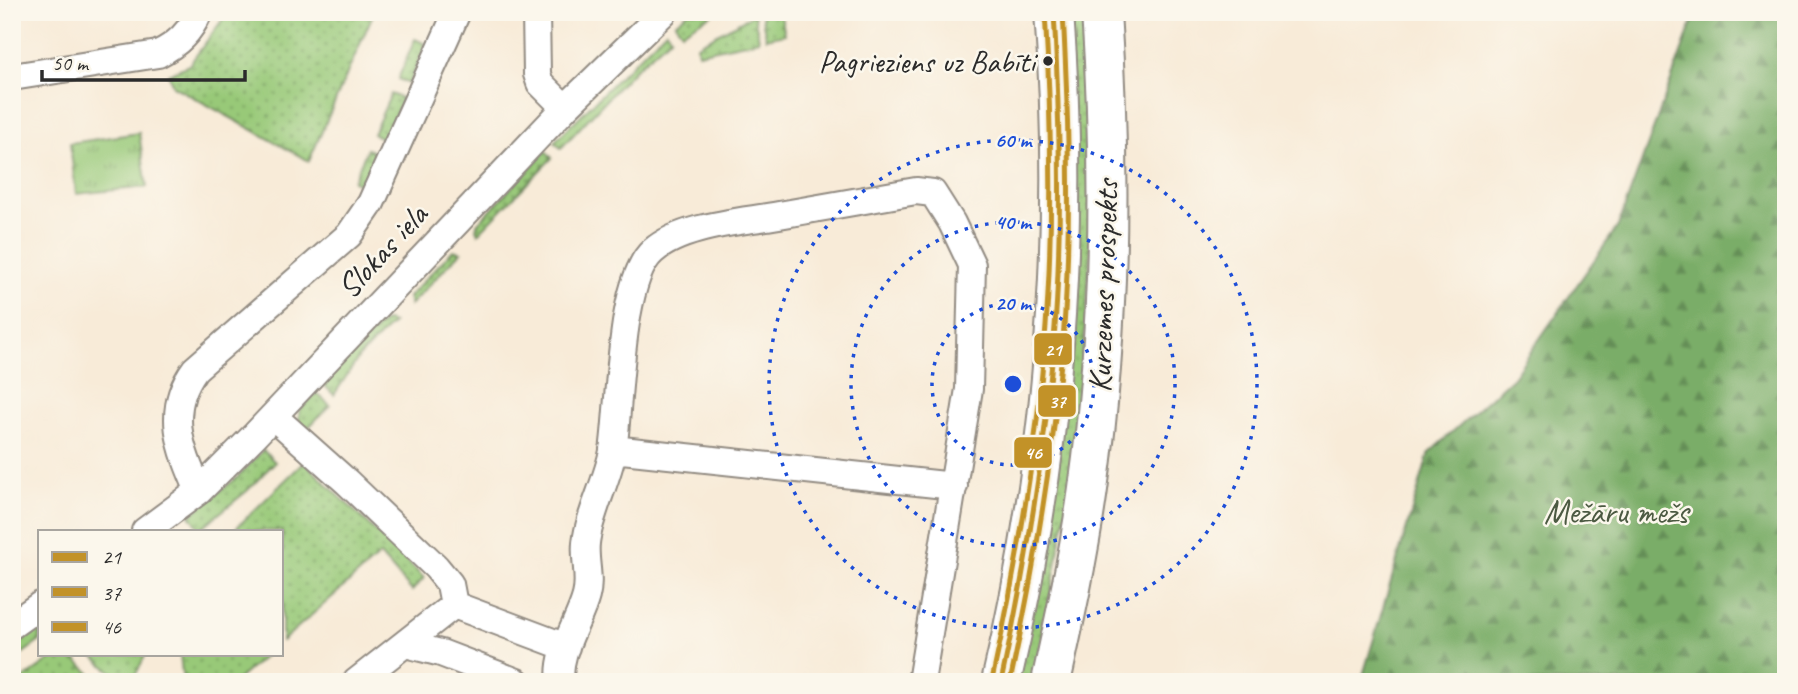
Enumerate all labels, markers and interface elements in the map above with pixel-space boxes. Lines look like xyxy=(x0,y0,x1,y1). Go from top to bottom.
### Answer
scale bar xyxy=(42,38,245,82)
place label: Pagrieziens uz Babīti xyxy=(819,42,1038,81)
text: 50 m xyxy=(52,50,90,76)
marker: Pagrieziens uz Babīti xyxy=(1041,54,1055,68)
text: 60 m xyxy=(995,127,1033,153)
street label: Kurzemes prospekts xyxy=(1078,176,1128,393)
street label: Slokas iela xyxy=(328,194,438,307)
text: 40 m xyxy=(995,209,1033,235)
text: 20 m xyxy=(995,290,1033,316)
line badge: 21 xyxy=(1033,332,1073,366)
text: 21 xyxy=(1044,338,1064,362)
centre of rings xyxy=(1001,372,1025,396)
line badge: 37 xyxy=(1037,384,1077,418)
text: 37 xyxy=(1048,390,1068,414)
line badge: 46 xyxy=(1013,436,1053,469)
text: 46 xyxy=(1024,441,1044,465)
park label: Mežāru mežs xyxy=(1544,491,1691,533)
legend xyxy=(38,530,284,656)
text: 21 xyxy=(102,544,122,570)
text: 37 xyxy=(102,580,122,606)
text: 46 xyxy=(102,614,121,640)

